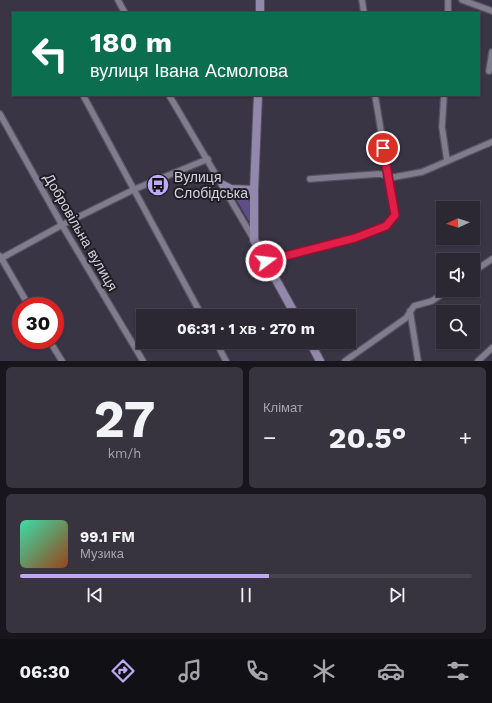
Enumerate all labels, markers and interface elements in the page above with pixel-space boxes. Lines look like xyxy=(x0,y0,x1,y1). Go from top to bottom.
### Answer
text: 180 m xyxy=(90,26,172,59)
icon: left xyxy=(24,28,76,80)
text: вулиця Івана Асмолова xyxy=(90,60,288,81)
pin xyxy=(366,131,400,165)
icon: arrive xyxy=(372,137,394,159)
place label: Вулиця Слобідська xyxy=(174,169,248,201)
street label: Добровільна вулиця xyxy=(41,171,121,293)
bus stop icon: Вулиця Слобідська xyxy=(145,172,171,198)
north arrow xyxy=(436,201,480,245)
map controls xyxy=(436,201,480,349)
position arrow xyxy=(245,240,287,282)
button: sound xyxy=(436,253,480,297)
speed limit sign: 30 xyxy=(12,297,64,349)
button: search xyxy=(436,305,480,349)
text: 06:31 · 1 хв · 270 m xyxy=(177,320,315,338)
text: 27 xyxy=(94,389,155,450)
text: Клімат xyxy=(263,400,303,415)
text: 20.5° xyxy=(329,420,406,455)
text: − xyxy=(263,425,276,450)
text: + xyxy=(459,425,472,450)
text: km/h xyxy=(108,446,141,461)
text: 99.1 FM xyxy=(80,528,135,546)
text: Музика xyxy=(80,546,124,561)
icon: previous xyxy=(84,584,106,606)
icon: pause xyxy=(235,584,257,606)
icon: next xyxy=(386,584,408,606)
icon: directions xyxy=(109,657,137,685)
icon: music xyxy=(176,657,204,685)
icon: phone xyxy=(243,657,271,685)
icon: climate xyxy=(310,657,338,685)
icon: car xyxy=(377,657,405,685)
icon: filters xyxy=(444,657,472,685)
text: 06:30 xyxy=(20,661,70,682)

